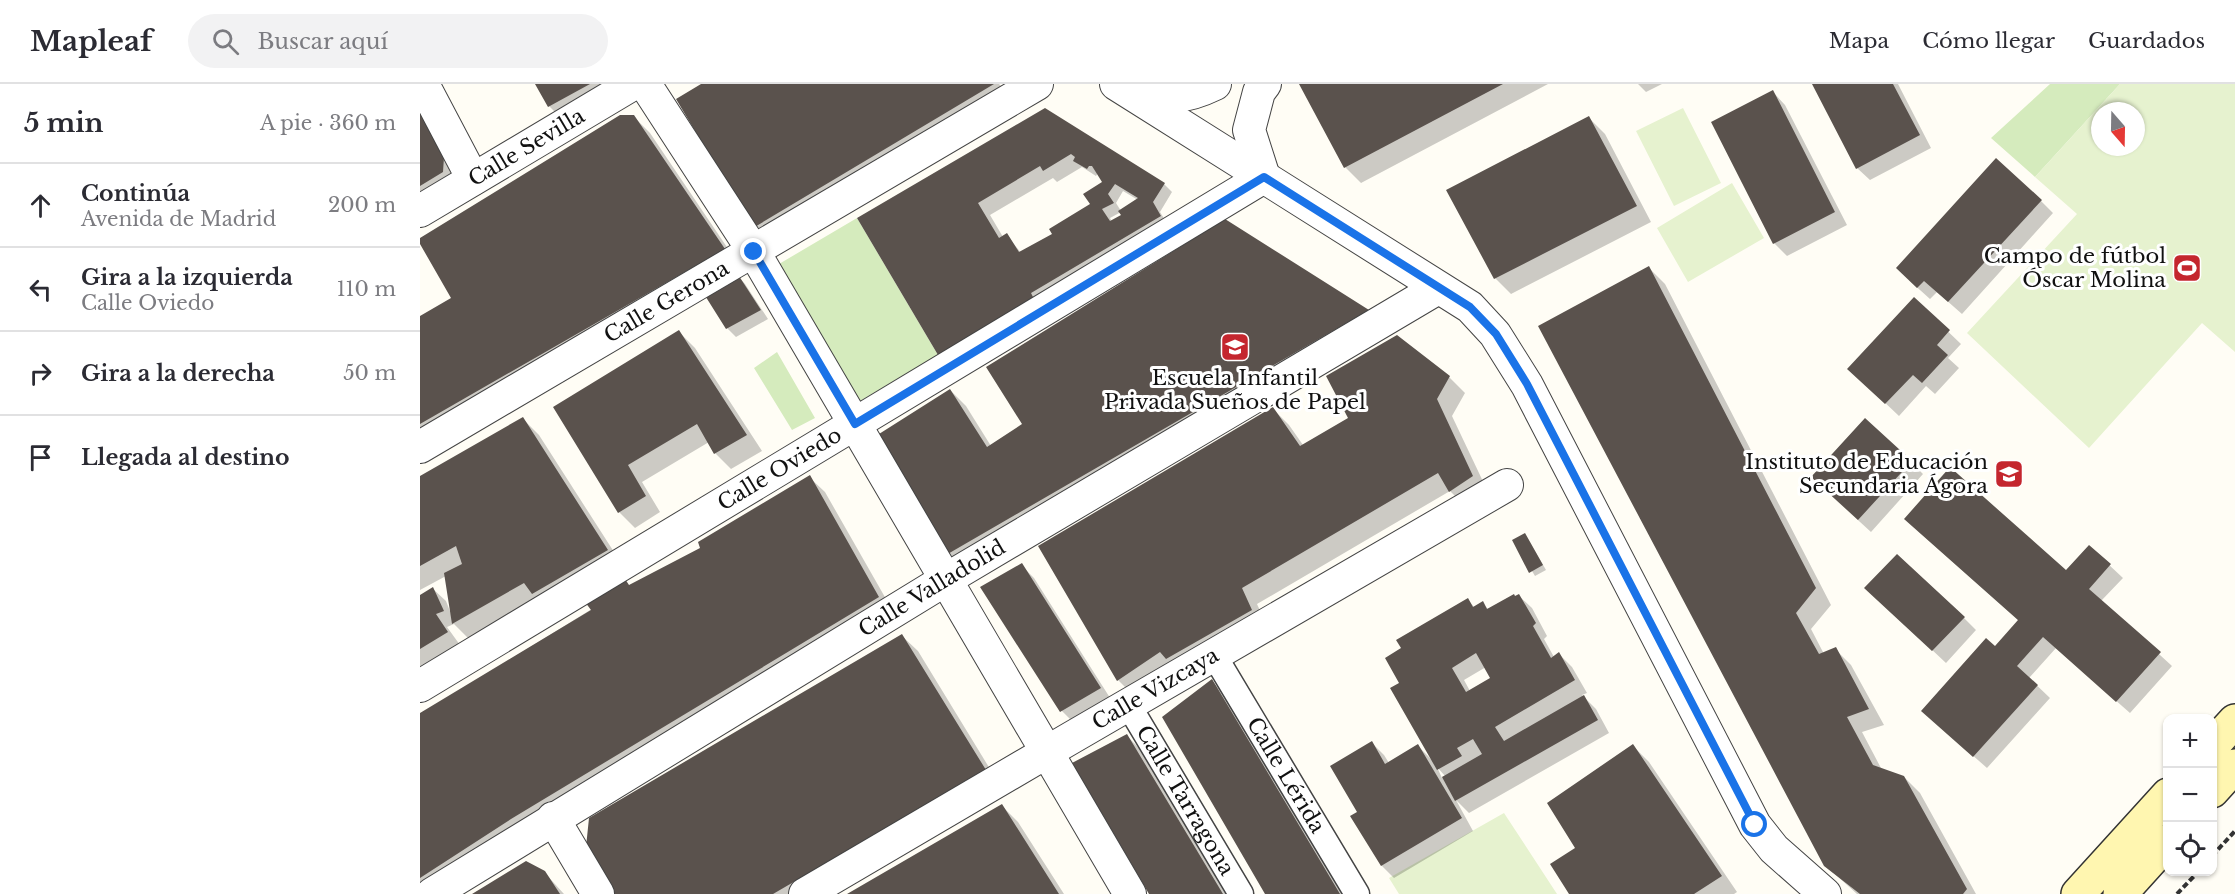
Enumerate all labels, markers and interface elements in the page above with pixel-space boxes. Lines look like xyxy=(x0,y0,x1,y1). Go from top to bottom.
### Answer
search box xyxy=(188,14,608,68)
text: Mapleaf xyxy=(30,24,152,59)
icon: search xyxy=(209,25,242,58)
text: Buscar aquí xyxy=(257,28,388,55)
text: Mapa xyxy=(1829,28,1889,54)
text: Cómo llegar xyxy=(1922,28,2055,54)
text: Guardados xyxy=(2088,28,2205,54)
north arrow xyxy=(2091,102,2145,156)
street label: Calle Sevilla xyxy=(464,103,590,192)
text: 5 min xyxy=(24,107,103,139)
text: A pie · 360 m xyxy=(260,111,396,135)
text: Continúa xyxy=(81,180,190,207)
icon: ahead xyxy=(24,189,57,222)
text: 200 m xyxy=(328,193,396,217)
text: Avenida de Madrid xyxy=(81,207,276,231)
route end xyxy=(740,238,766,264)
place label: Campo de fútbol Óscar Molina xyxy=(1984,243,2166,293)
sports icon: Campo de fútbol Óscar Molina xyxy=(2171,252,2203,284)
street label: Calle Gerona xyxy=(599,255,734,349)
text: Gira a la izquierda xyxy=(81,264,293,291)
icon: left xyxy=(24,273,57,306)
text: 110 m xyxy=(337,277,396,301)
text: Calle Oviedo xyxy=(81,291,214,315)
school or university icon: Escuela Infantil Privada Sueños de Papel xyxy=(1219,331,1251,363)
icon: right xyxy=(24,357,57,390)
text: Gira a la derecha xyxy=(81,360,275,387)
text: 50 m xyxy=(343,361,396,385)
place label: Escuela Infantil Privada Sueños de Papel xyxy=(1104,365,1366,415)
street label: Calle Oviedo xyxy=(713,422,846,516)
icon: arrive xyxy=(24,441,57,474)
text: Llegada al destino xyxy=(81,444,290,471)
place label: Instituto de Educación Secundaria Ágora xyxy=(1745,449,1988,499)
school or university icon: Instituto de Educación Secundaria Ágora xyxy=(1993,458,2025,490)
street label: Calle Valladolid xyxy=(854,534,1010,643)
street label: Calle Vizcaya xyxy=(1088,642,1224,736)
street label: Calle Lérida xyxy=(1241,712,1331,838)
map controls xyxy=(2163,714,2217,876)
button: + xyxy=(2163,714,2217,768)
street label: Calle Tarragona xyxy=(1131,721,1240,880)
button: − xyxy=(2163,768,2217,822)
route start xyxy=(1741,811,1767,837)
button: locate xyxy=(2163,822,2217,876)

